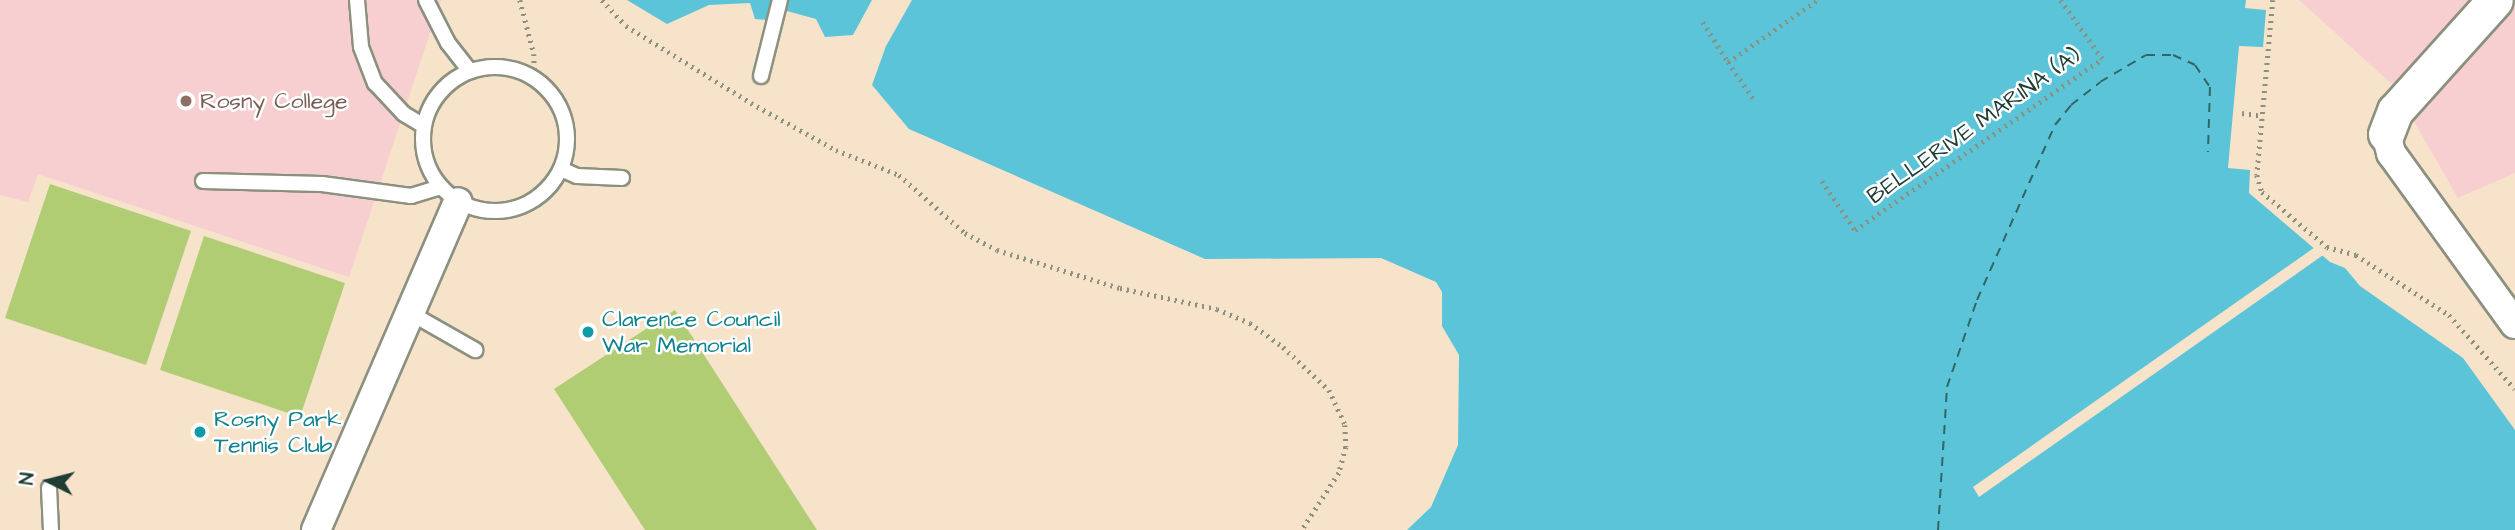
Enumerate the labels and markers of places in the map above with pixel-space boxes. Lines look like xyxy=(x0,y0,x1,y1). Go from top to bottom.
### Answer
place label: Rosny College xyxy=(200,87,347,115)
marker: Rosny College xyxy=(178,93,194,109)
place label: Clarence Council War Memorial xyxy=(602,305,780,359)
marker: Clarence Council War Memorial xyxy=(580,324,596,340)
place label: Rosny Park Tennis Club xyxy=(214,405,341,459)
marker: Rosny Park Tennis Club xyxy=(192,424,208,440)

